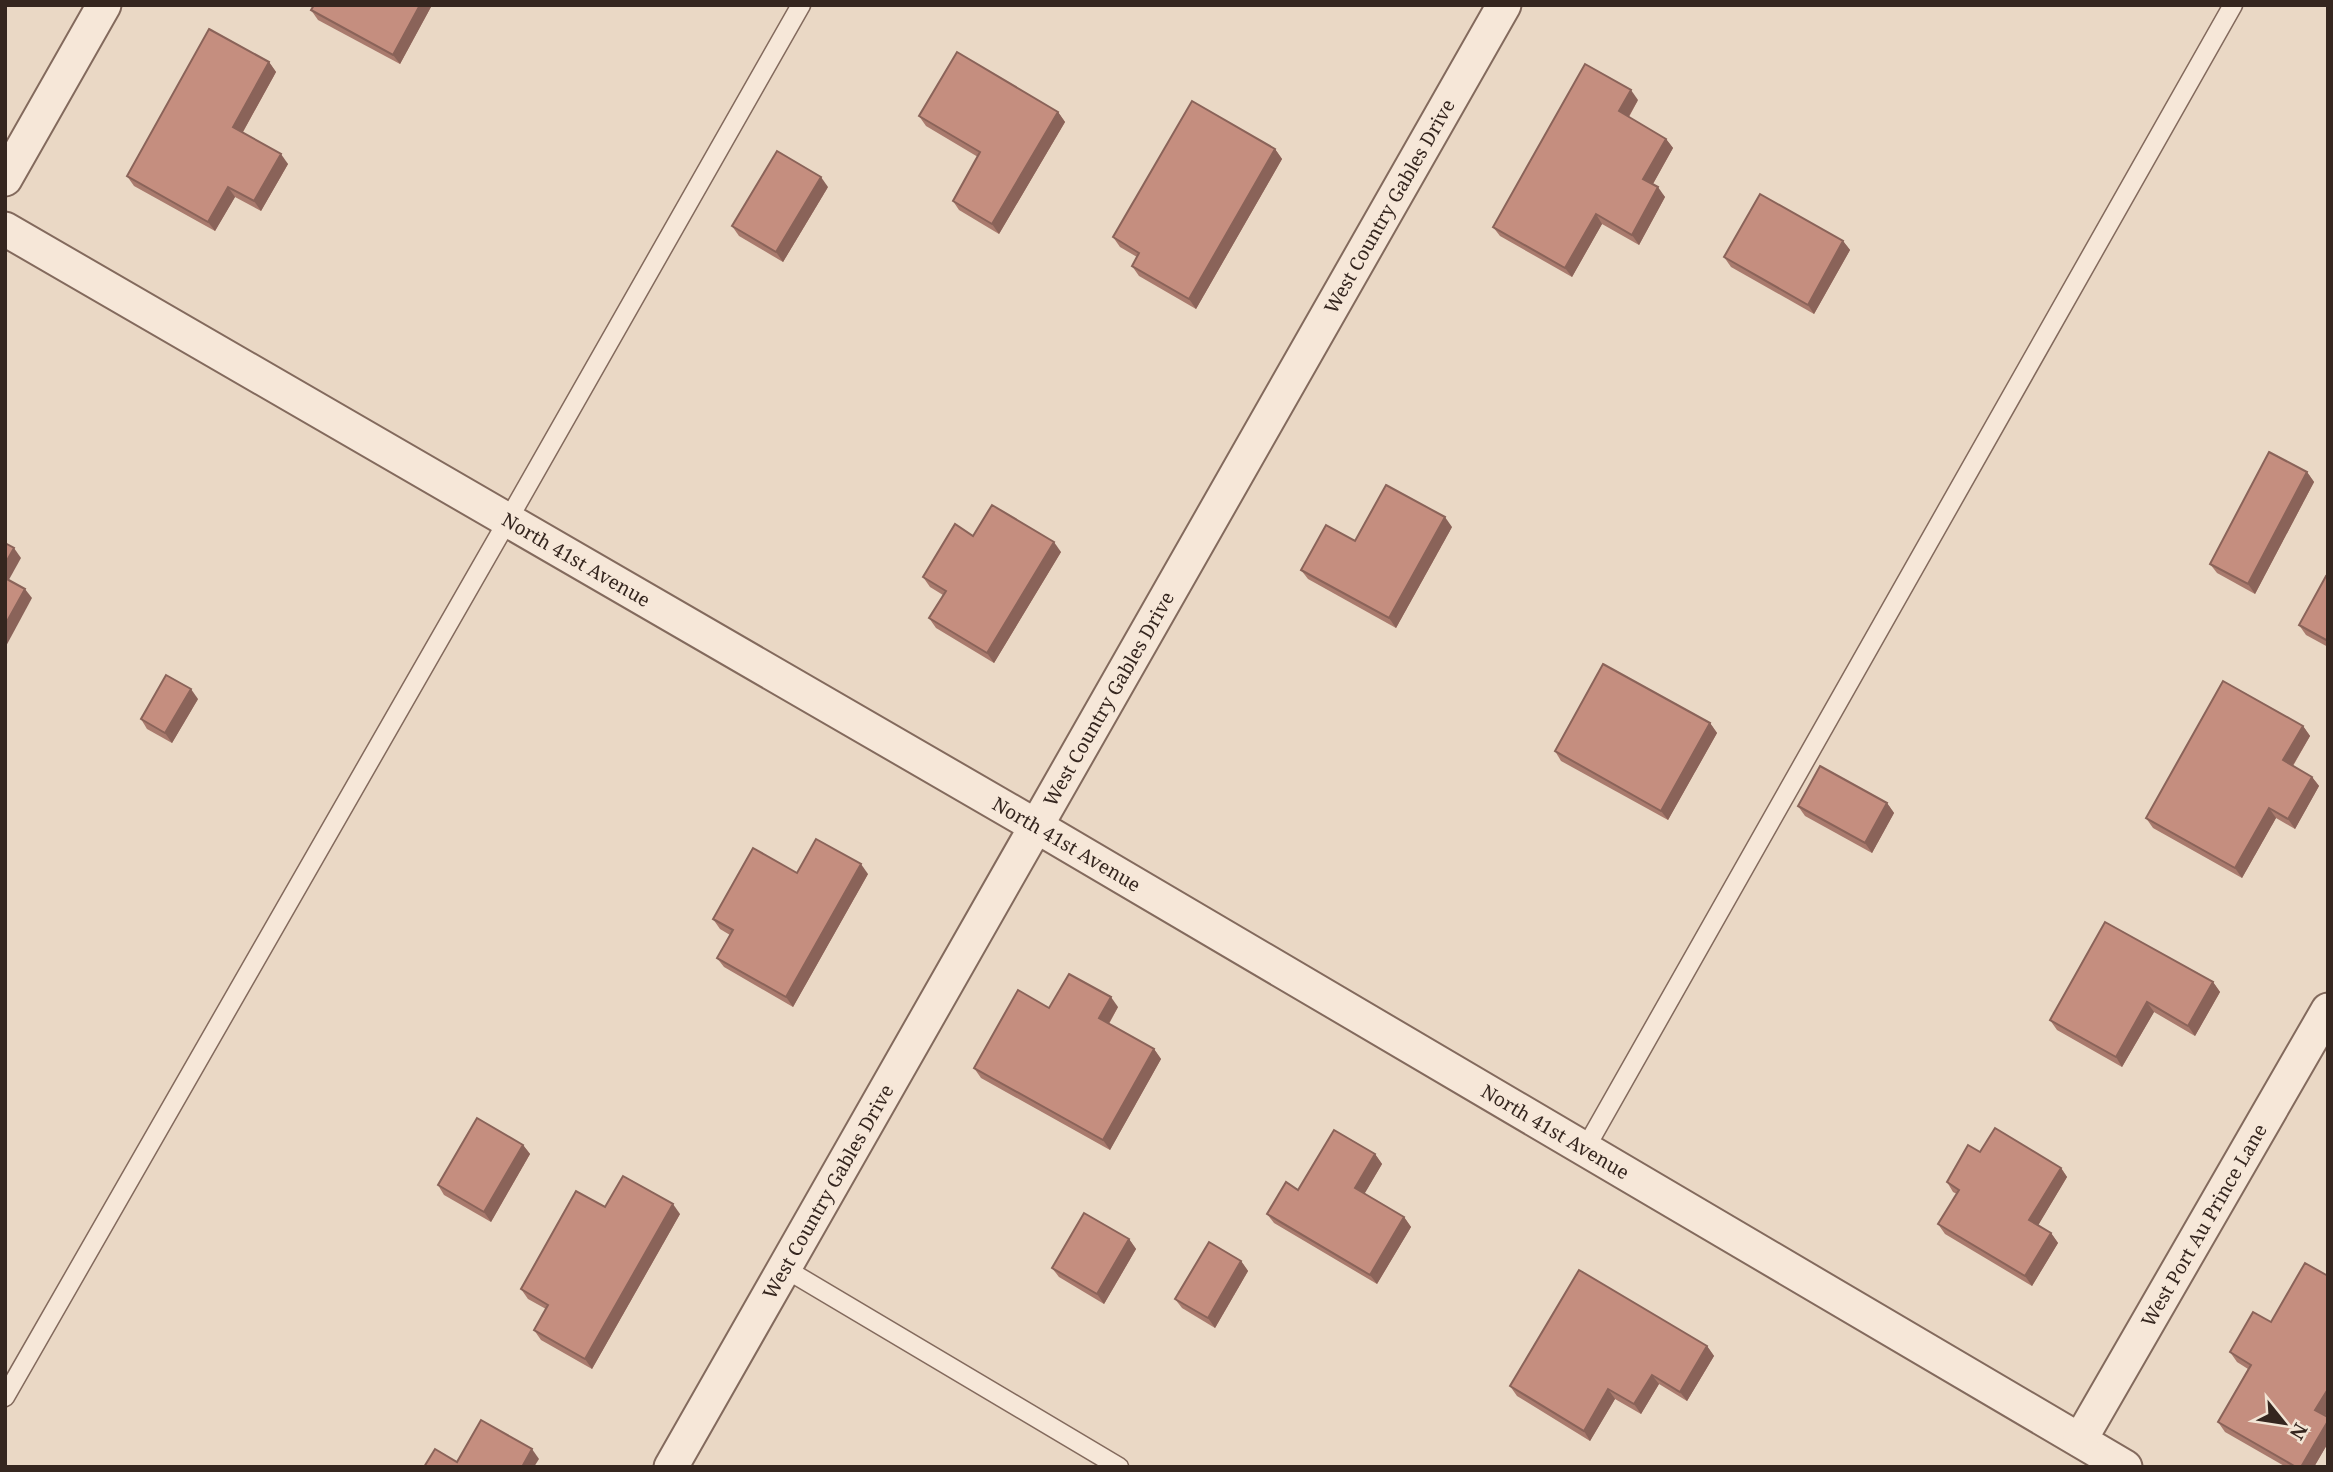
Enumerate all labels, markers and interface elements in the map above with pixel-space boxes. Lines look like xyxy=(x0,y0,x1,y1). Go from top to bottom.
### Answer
street label: West Country Gables Drive xyxy=(1318,94,1461,318)
street label: North 41st Avenue xyxy=(497,506,655,613)
street label: West Country Gables Drive xyxy=(1037,587,1180,811)
street label: North 41st Avenue xyxy=(988,791,1146,898)
street label: North 41st Avenue xyxy=(1477,1078,1634,1185)
street label: West Country Gables Drive xyxy=(756,1080,899,1304)
street label: West Port Au Prince Lane xyxy=(2135,1119,2273,1332)
north arrow xyxy=(2249,1388,2319,1458)
text: N xyxy=(2284,1419,2314,1445)

